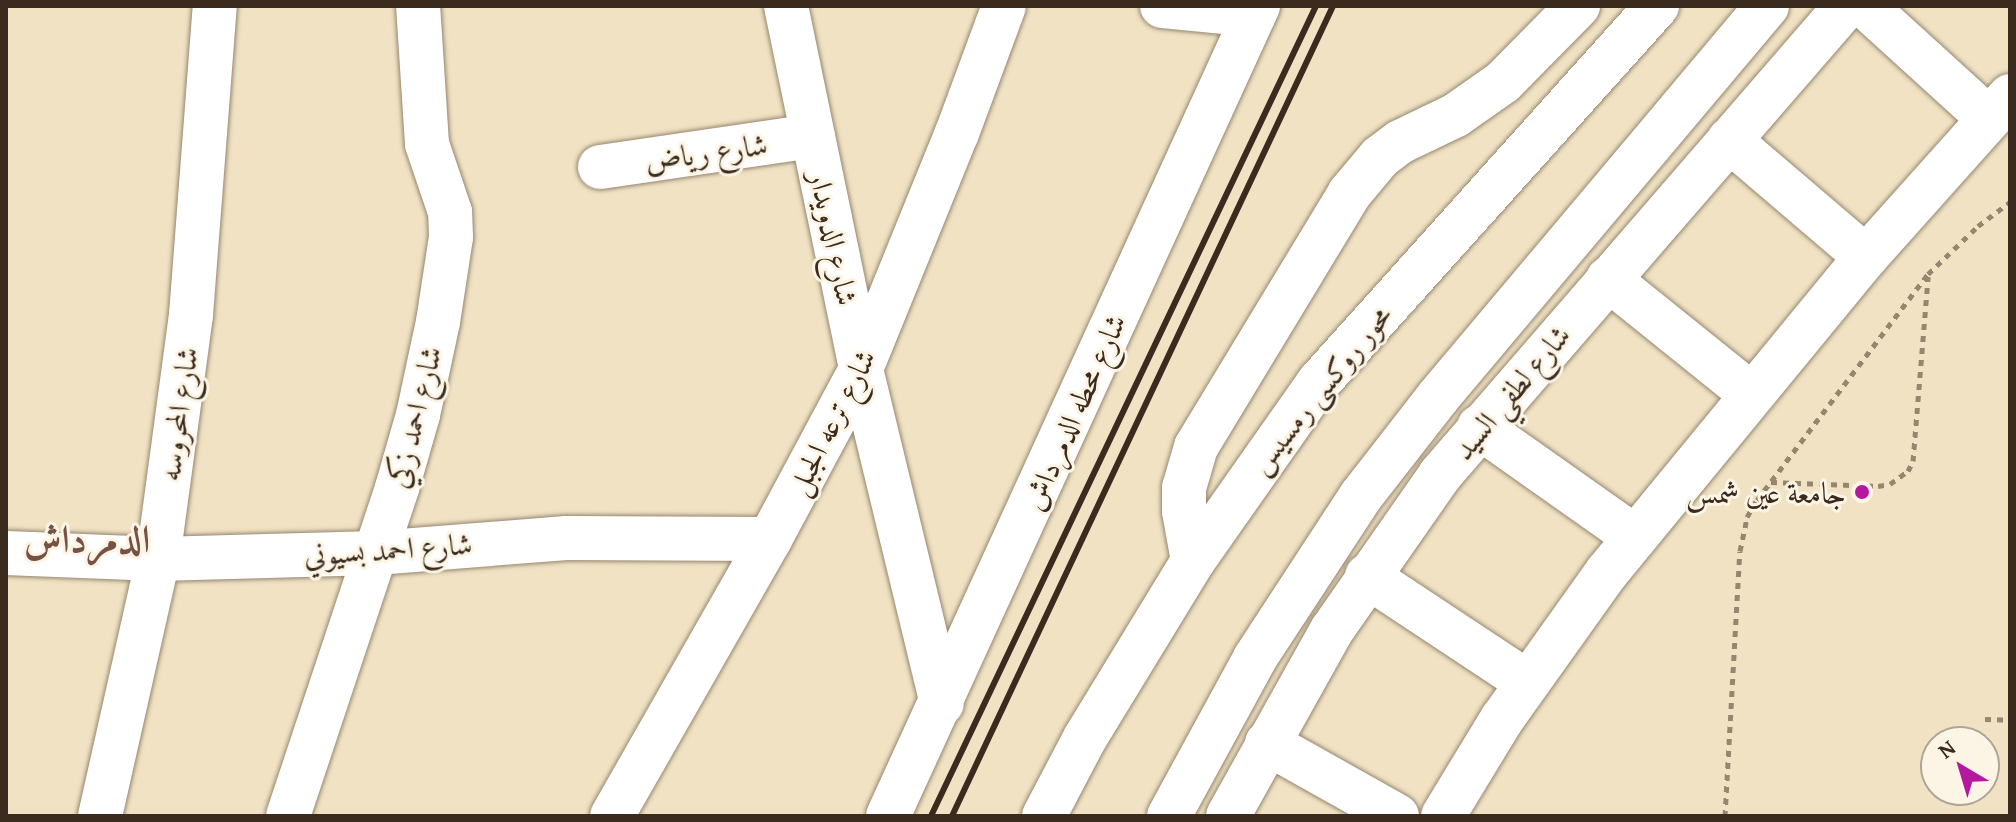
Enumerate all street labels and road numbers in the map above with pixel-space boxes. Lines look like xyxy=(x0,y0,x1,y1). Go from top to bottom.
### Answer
street label: شارع رياض xyxy=(642,126,770,178)
street label: شارع الدويدار xyxy=(802,167,866,309)
street label: محور روكسى رمسيس xyxy=(1241,297,1399,481)
street label: شارع محطه الدمرداش xyxy=(1015,308,1133,516)
street label: شارع لطفي السيد xyxy=(1444,317,1578,467)
street label: شارع احمد زكي xyxy=(379,342,449,492)
street label: شارع ترعه الجبل xyxy=(779,343,883,501)
street label: شارع المحروسه xyxy=(151,345,205,483)
street label: شارع احمد بسيوني xyxy=(303,525,473,573)

